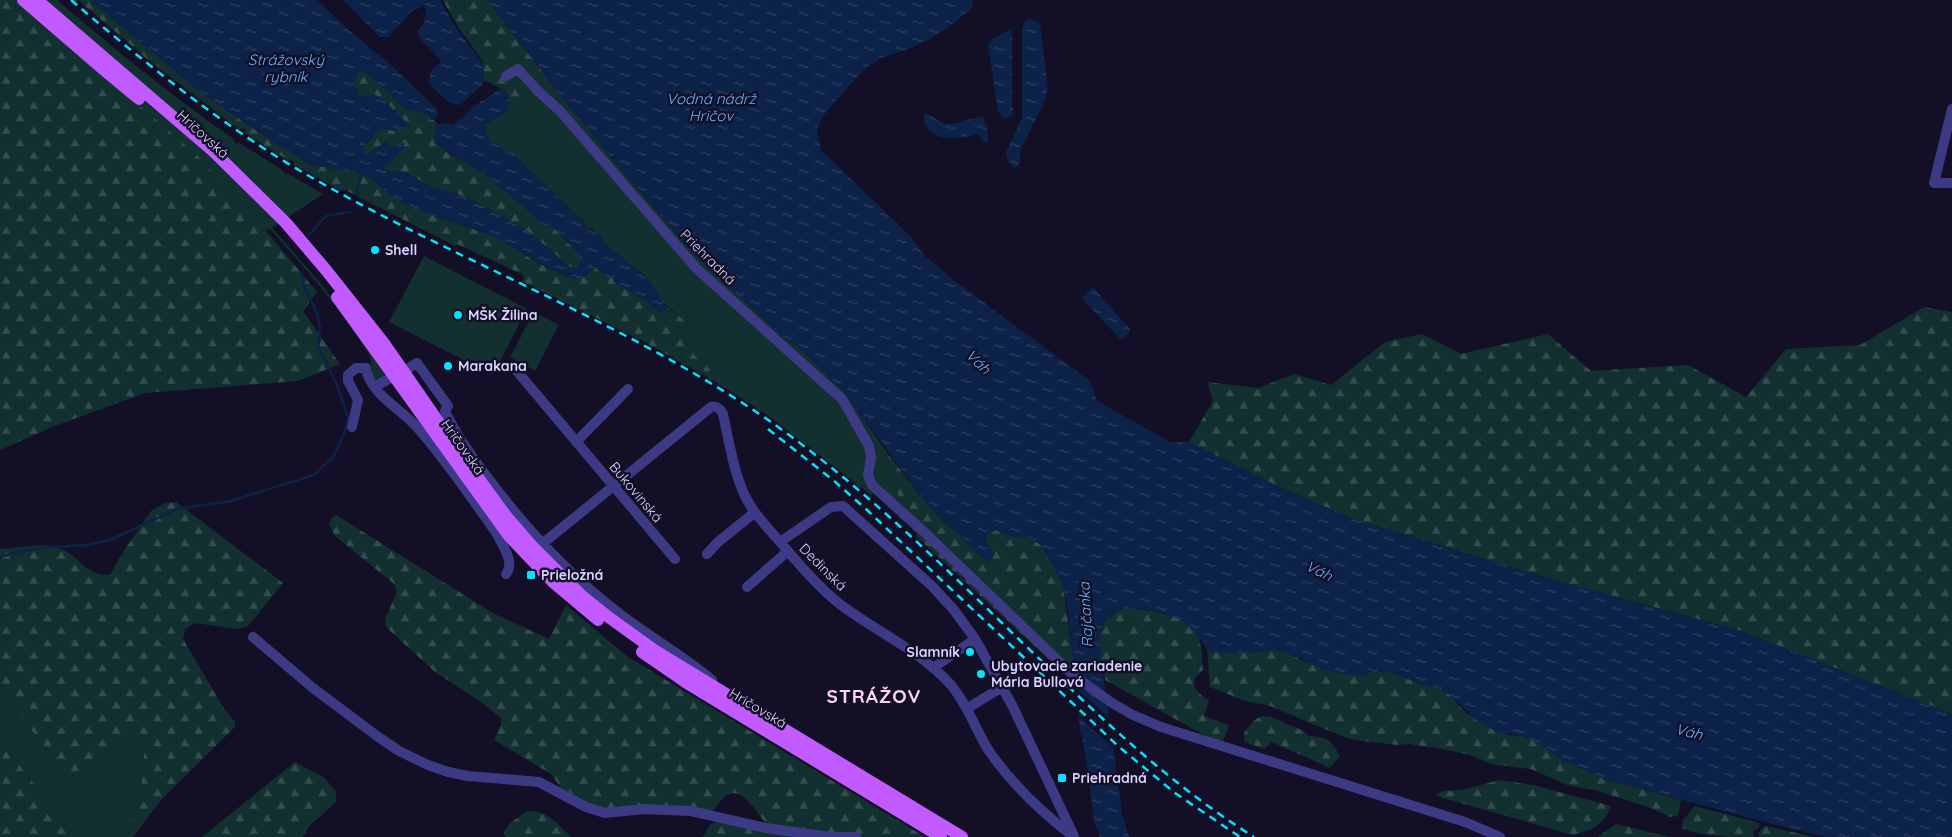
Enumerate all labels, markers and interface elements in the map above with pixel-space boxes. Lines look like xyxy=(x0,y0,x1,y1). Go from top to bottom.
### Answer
water label: Strážovský rybník xyxy=(248,50,325,86)
water label: Vodná nádrž Hričov xyxy=(666,89,758,125)
street label: Hričovská xyxy=(173,106,233,162)
street label: Priehradná xyxy=(676,225,740,289)
place label: Shell xyxy=(385,241,417,259)
marker: Shell xyxy=(369,244,381,256)
place label: MŠK Žilina xyxy=(468,306,538,324)
marker: MŠK Žilina xyxy=(452,309,464,321)
water label: Váh xyxy=(962,345,995,378)
place label: Marakana xyxy=(458,357,527,375)
marker: Marakana xyxy=(442,360,454,372)
street label: Hričovská xyxy=(437,416,489,478)
street label: Bukovinská xyxy=(605,458,667,526)
street label: Dedinská xyxy=(795,539,851,595)
water label: Váh xyxy=(1303,556,1336,585)
place label: Prieložná xyxy=(541,566,603,584)
marker: Prieložná xyxy=(525,569,537,581)
water label: Rajčanka xyxy=(1074,581,1097,648)
place label: Slamník xyxy=(907,643,960,661)
marker: Slamník xyxy=(964,646,976,658)
place label: Ubytovacie zariadenie Mária Bullová xyxy=(991,657,1142,691)
marker: Ubytovacie zariadenie Mária Bullová xyxy=(975,668,987,680)
street label: Hričovská xyxy=(726,684,790,732)
district label: STRÁŽOV xyxy=(827,684,921,708)
water label: Váh xyxy=(1674,719,1705,744)
place label: Priehradná xyxy=(1072,769,1147,787)
marker: Priehradná xyxy=(1056,772,1068,784)

